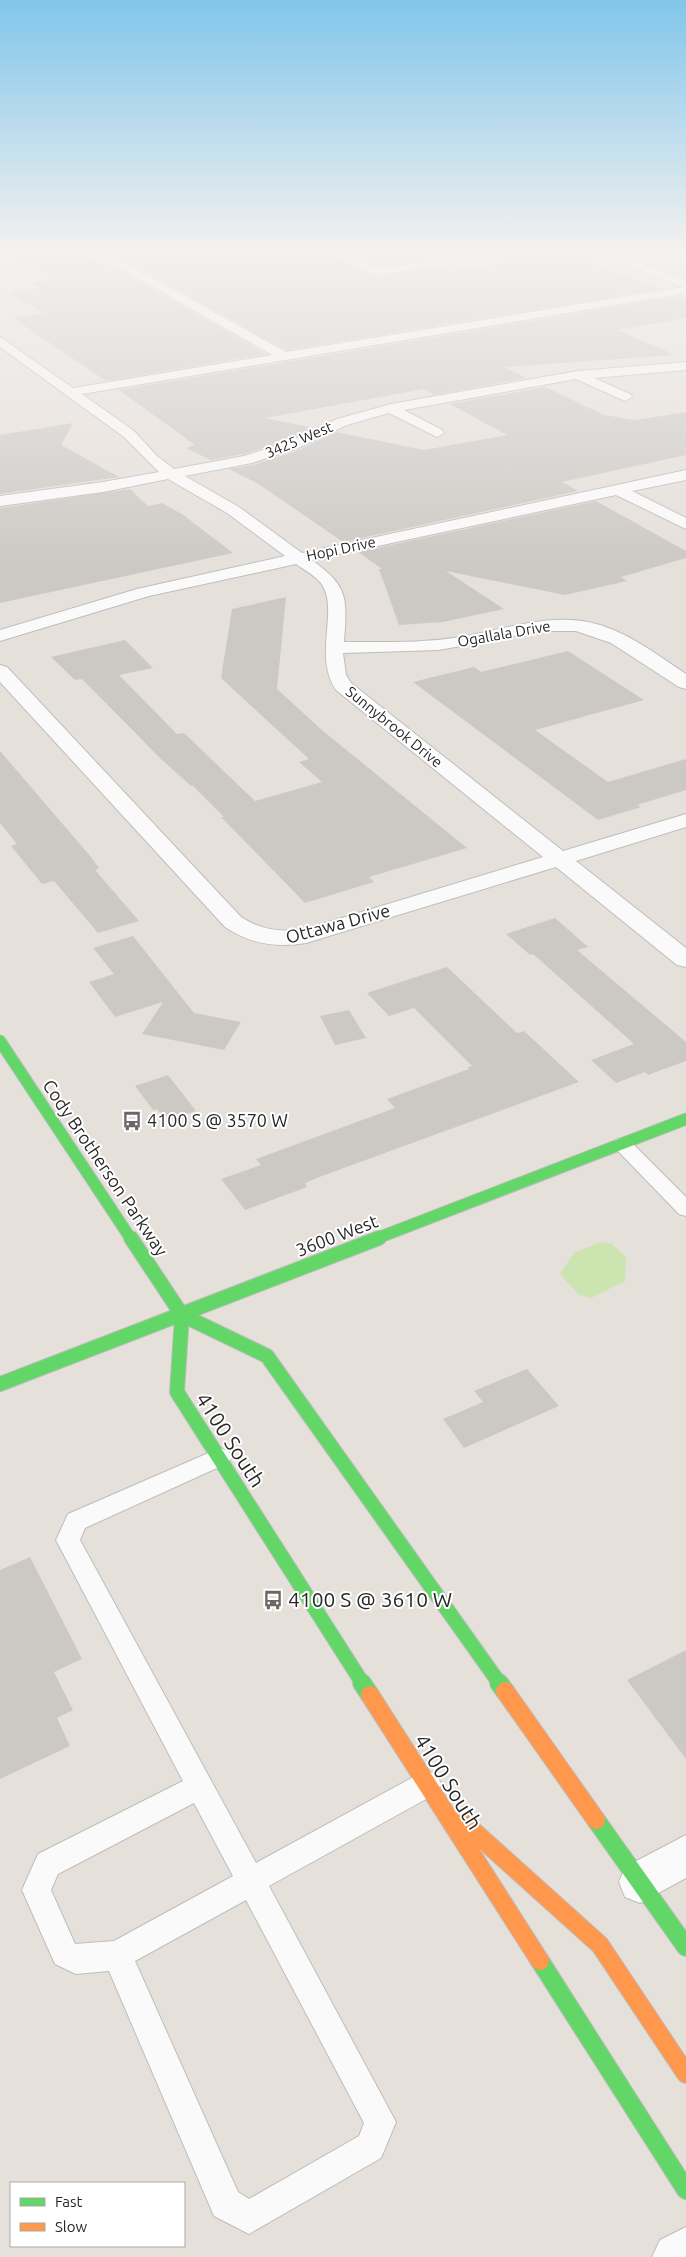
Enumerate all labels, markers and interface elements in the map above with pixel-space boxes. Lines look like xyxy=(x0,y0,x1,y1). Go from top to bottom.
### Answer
street label: 3425 West xyxy=(263,418,335,461)
street label: Hopi Drive xyxy=(305,533,377,564)
street label: Ogallala Drive xyxy=(456,617,552,650)
street label: Sunnybrook Drive xyxy=(343,683,446,771)
street label: Ottawa Drive xyxy=(283,900,392,947)
street label: Cody Brotherson Parkway xyxy=(39,1076,172,1260)
bus stop icon: 4100 S @ 3570 W xyxy=(121,1110,143,1132)
place label: 4100 S @ 3570 W xyxy=(147,1110,288,1130)
street label: 3600 West xyxy=(293,1210,380,1260)
street label: 4100 South xyxy=(191,1388,270,1491)
place label: 4100 S @ 3610 W xyxy=(288,1587,452,1611)
bus stop icon: 4100 S @ 3610 W xyxy=(262,1589,284,1611)
street label: 4100 South xyxy=(410,1729,488,1834)
legend xyxy=(10,2182,185,2247)
text: Fast xyxy=(55,2193,83,2210)
text: Slow xyxy=(55,2218,88,2235)

